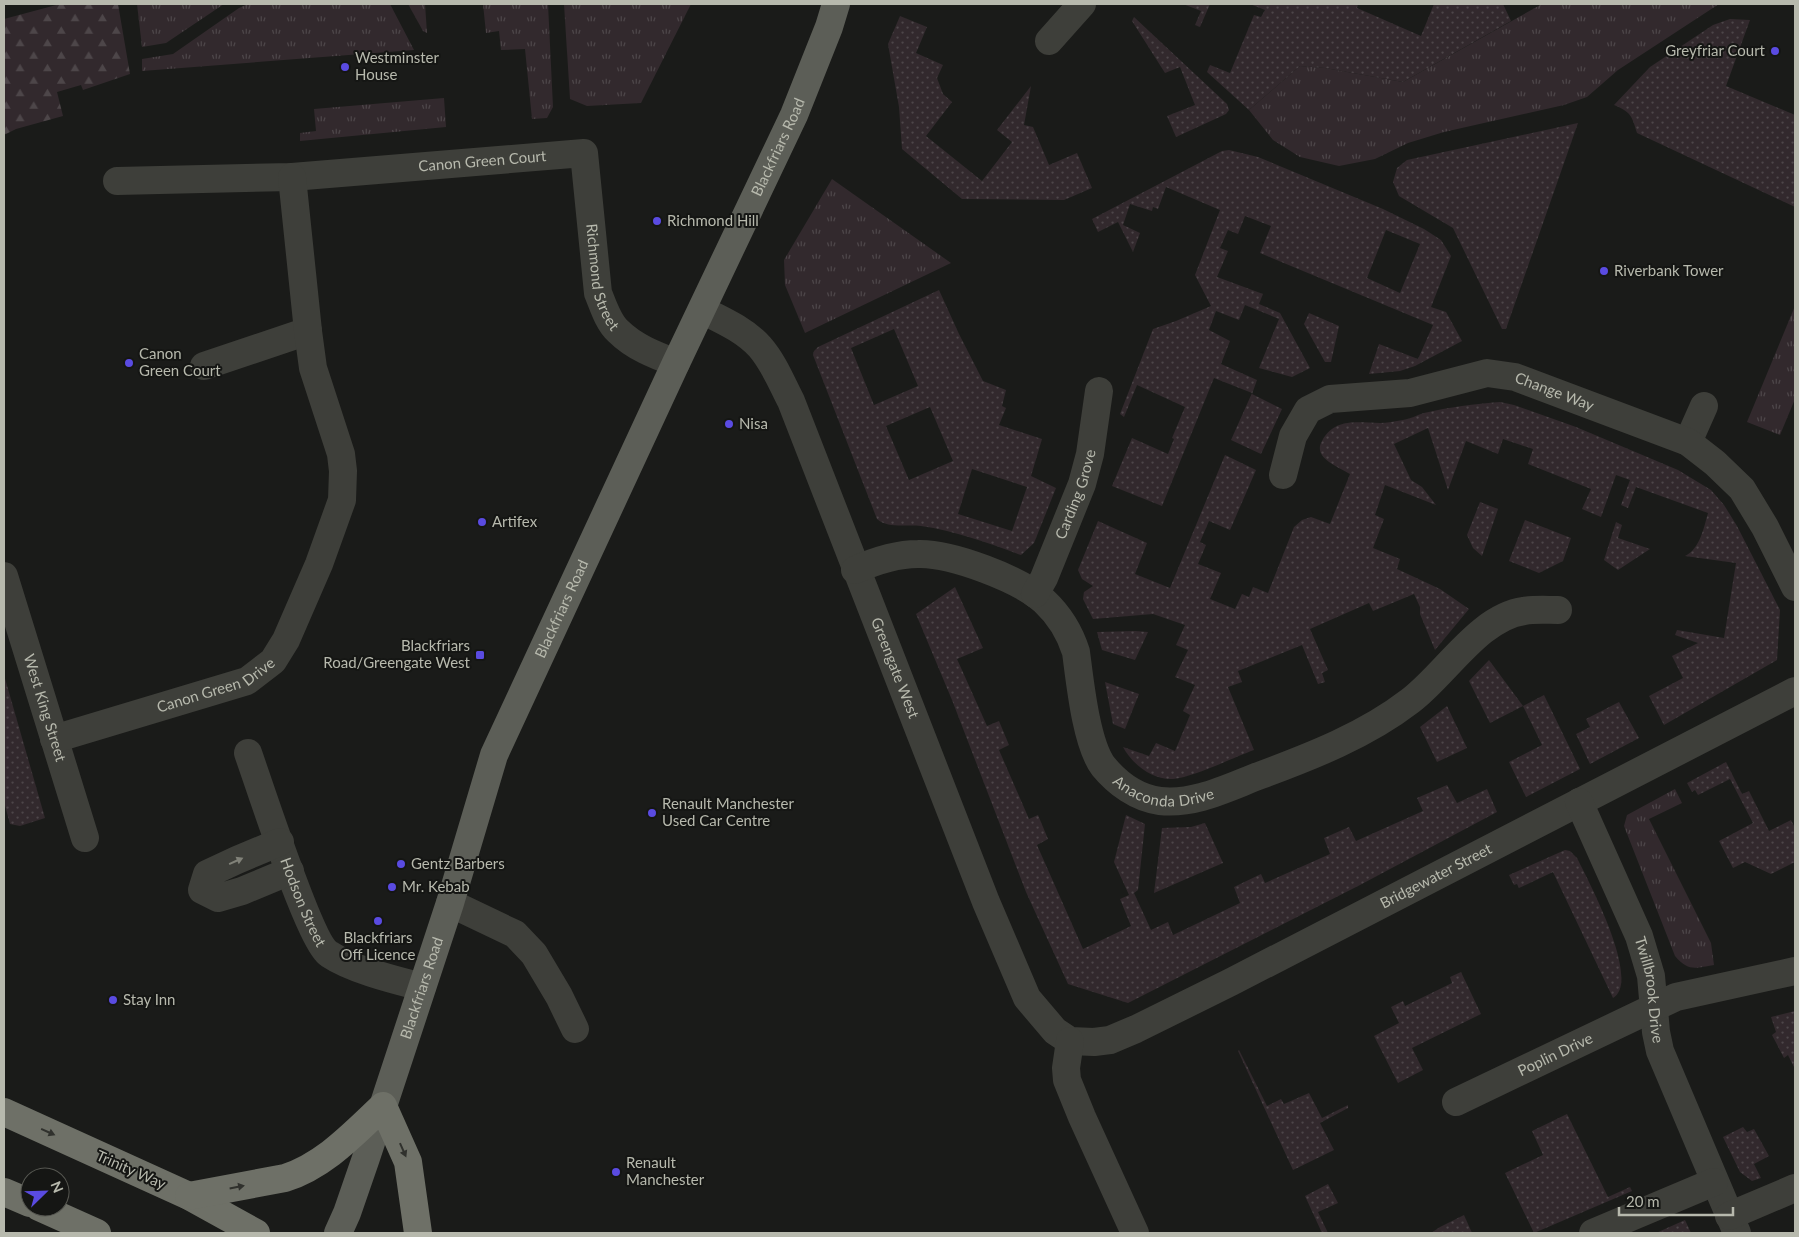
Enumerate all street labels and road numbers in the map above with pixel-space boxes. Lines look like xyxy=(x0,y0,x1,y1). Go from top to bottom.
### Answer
street label: Blackfriars Road xyxy=(747,95,808,199)
street label: Canon Green Court xyxy=(418,146,548,175)
street label: Richmond Street xyxy=(583,223,624,334)
street label: Change Way xyxy=(1513,368,1597,414)
street label: Carding Grove xyxy=(1051,448,1099,542)
street label: Blackfriars Road xyxy=(530,557,591,661)
street label: Greengate West xyxy=(868,614,924,721)
street label: West King Street xyxy=(21,652,71,764)
street label: Canon Green Drive xyxy=(154,653,278,716)
street label: Anaconda Drive xyxy=(1110,771,1216,810)
street label: Bridgewater Street xyxy=(1377,839,1495,912)
street label: Hodson Street xyxy=(277,855,331,950)
street label: Twillbrook Drive xyxy=(1632,934,1668,1045)
street label: Blackfriars Road xyxy=(396,935,446,1041)
street label: Poplin Drive xyxy=(1515,1028,1595,1079)
street label: Trinity Way xyxy=(94,1146,169,1193)

